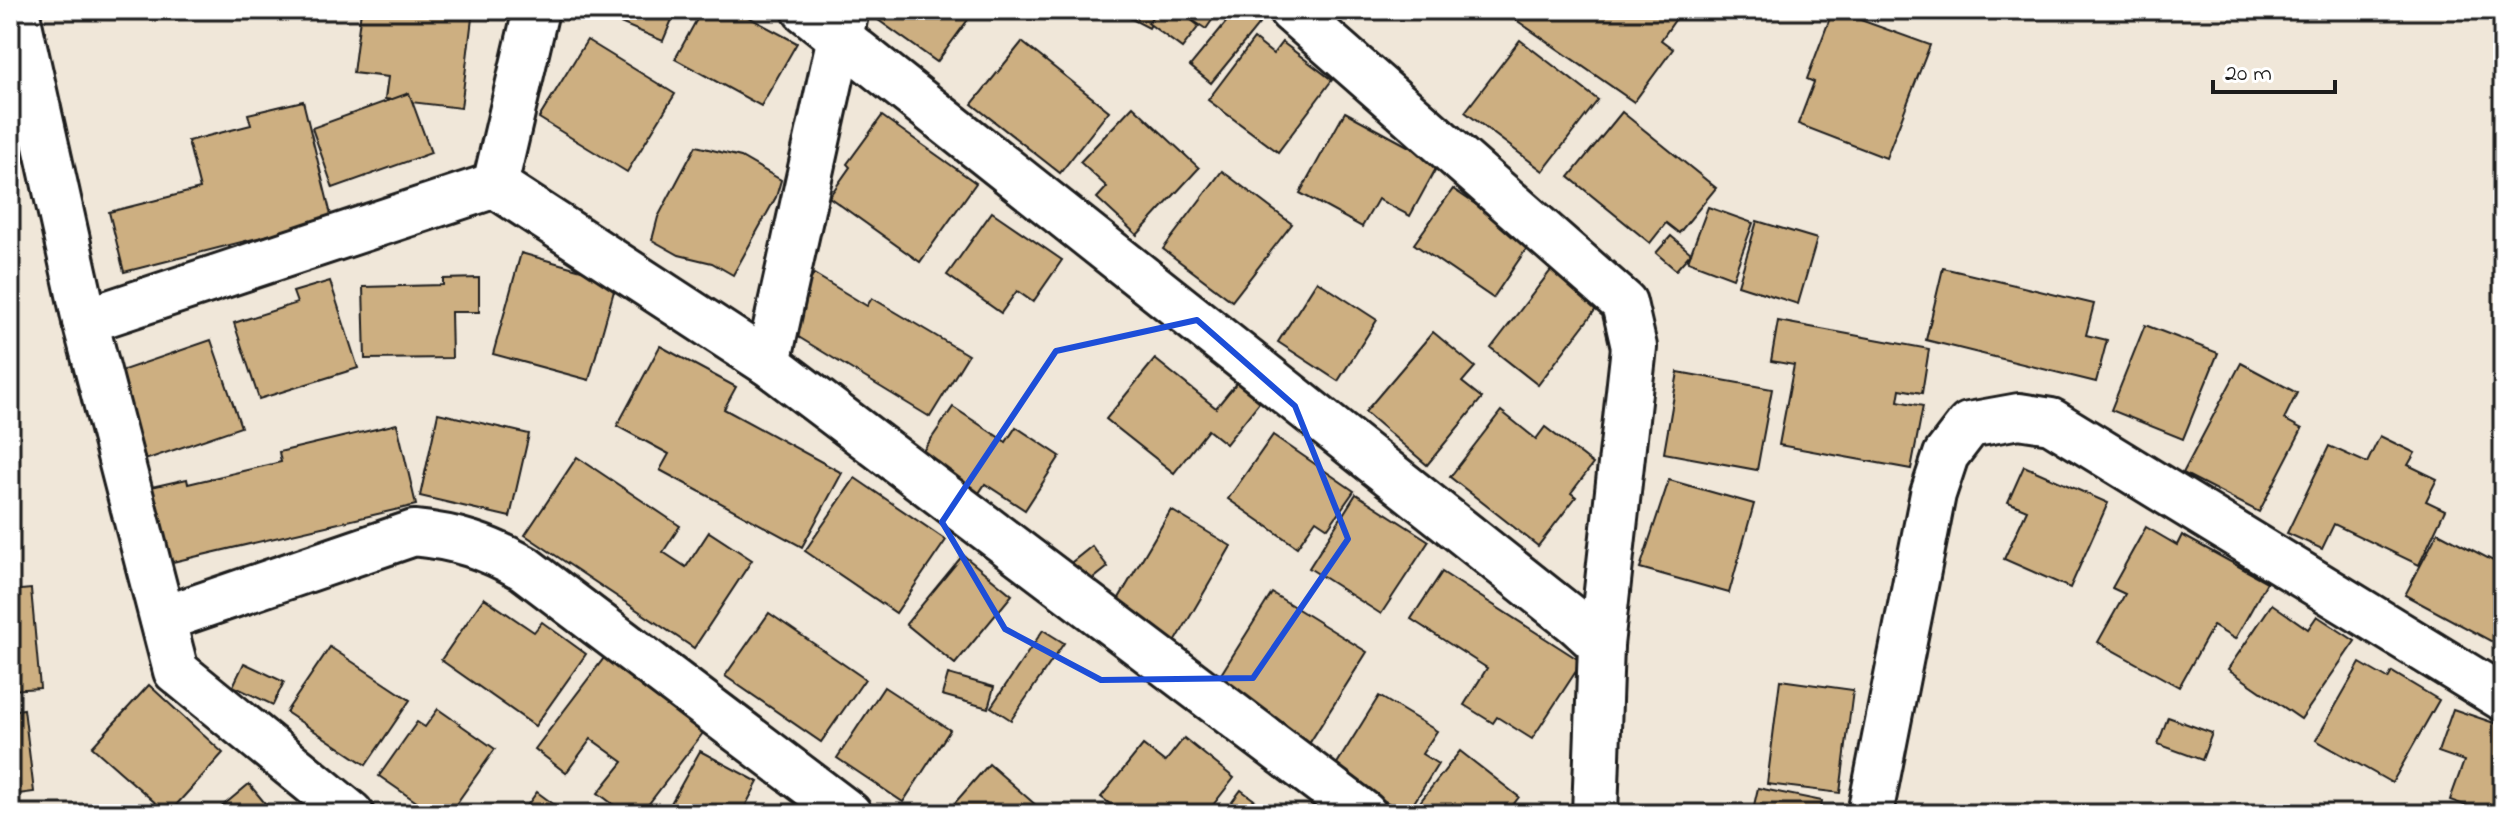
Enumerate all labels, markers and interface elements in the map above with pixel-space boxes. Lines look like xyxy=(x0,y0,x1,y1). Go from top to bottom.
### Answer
scale bar xyxy=(2213,44,2335,94)
text: 20 m xyxy=(2225,57,2272,92)

